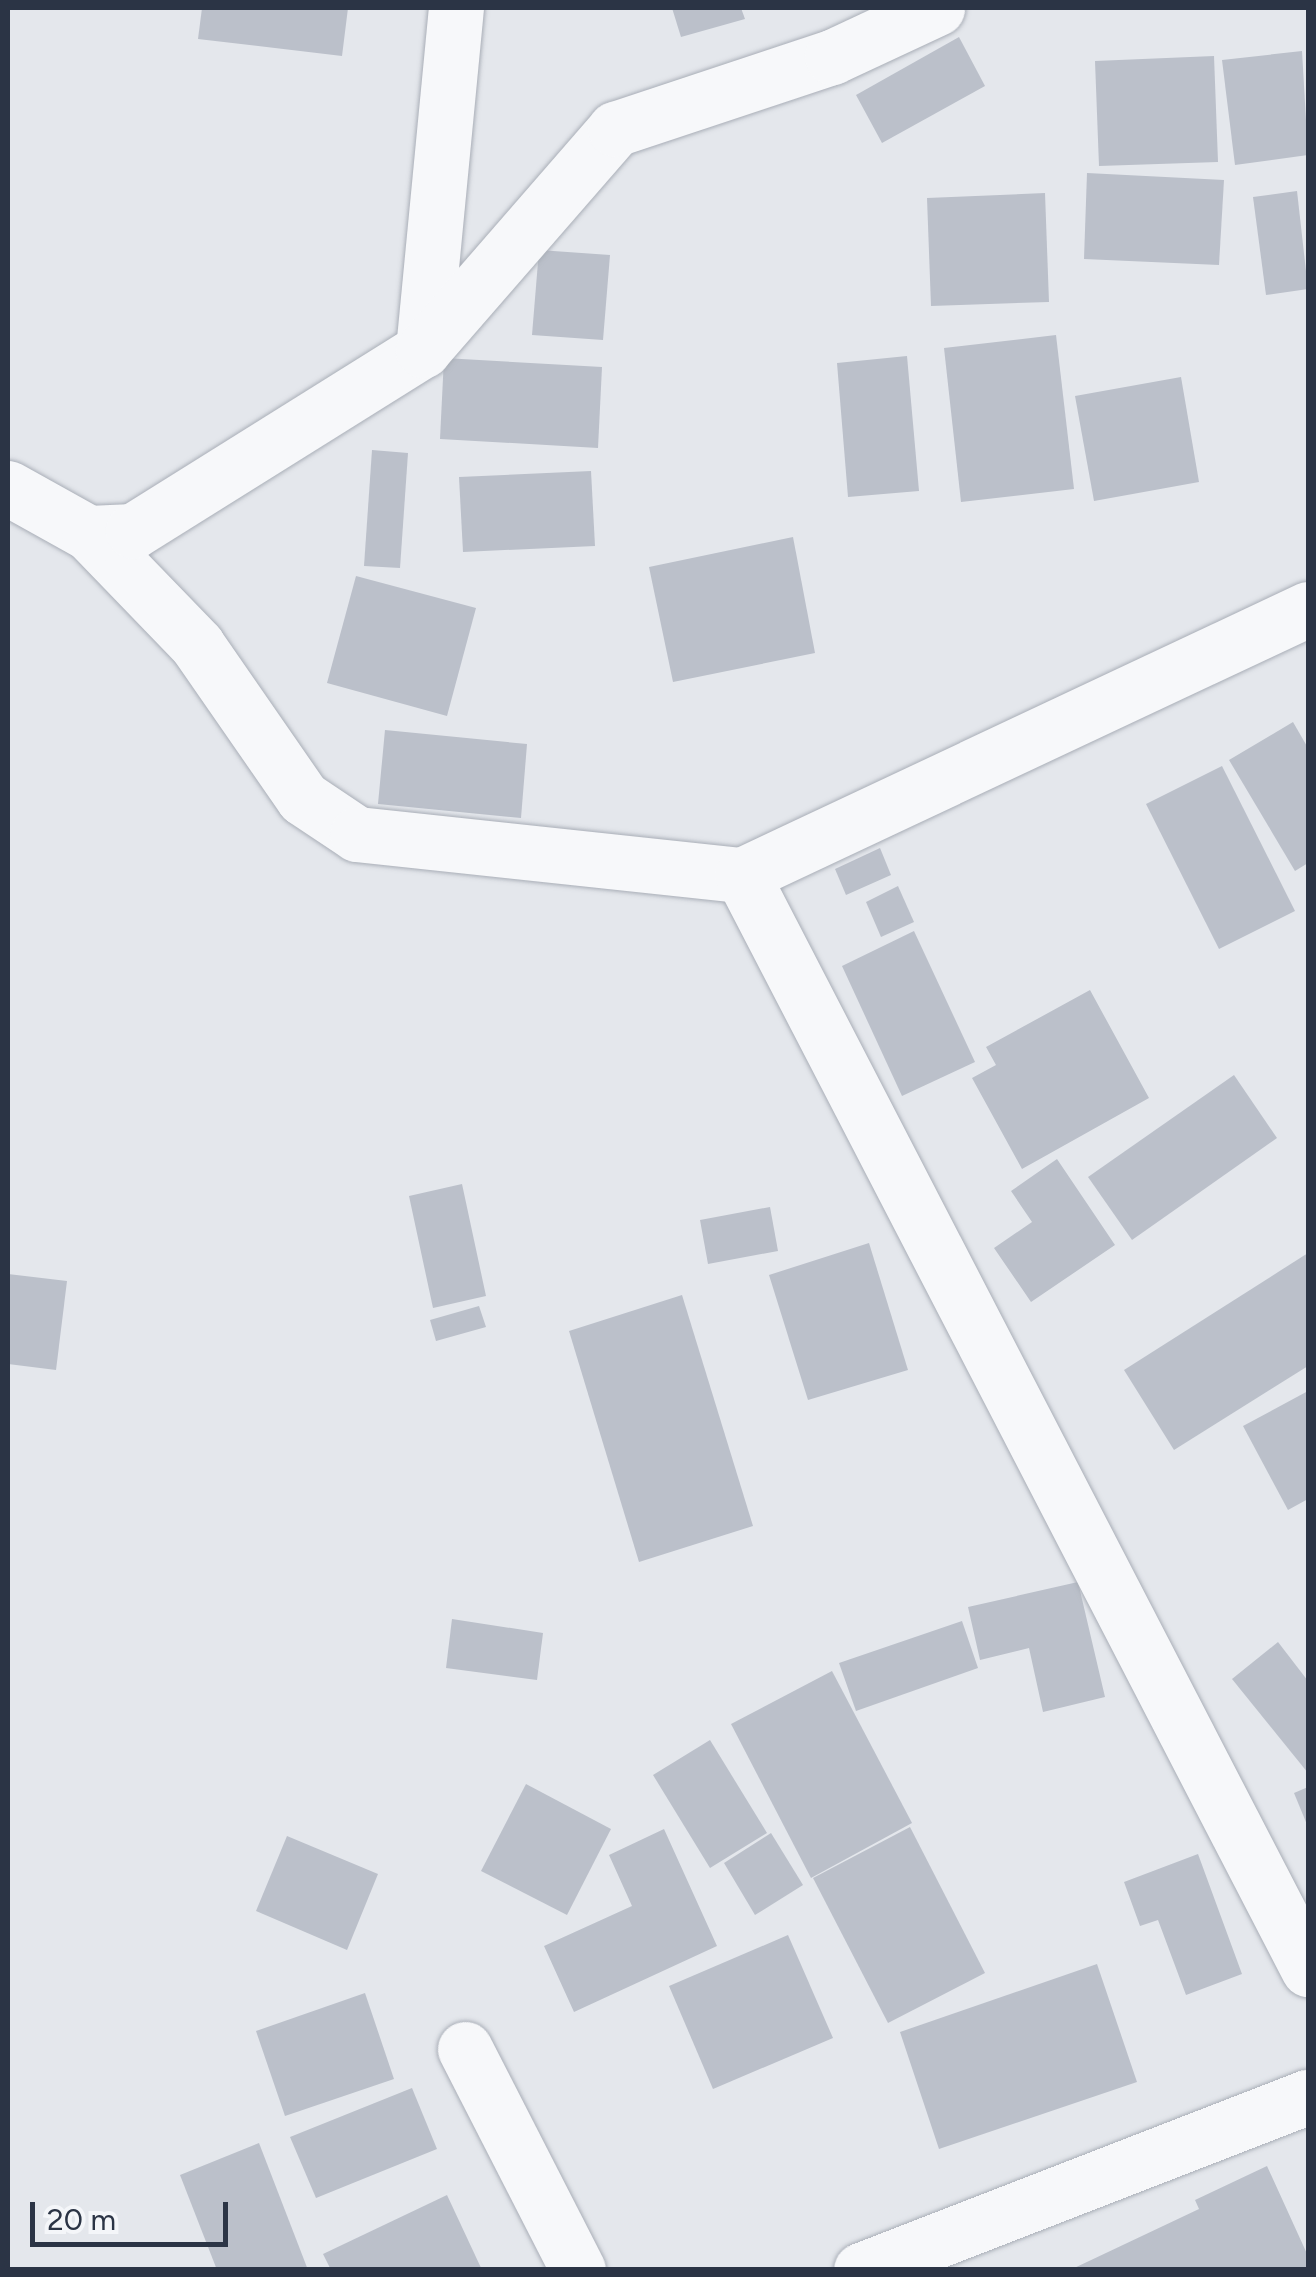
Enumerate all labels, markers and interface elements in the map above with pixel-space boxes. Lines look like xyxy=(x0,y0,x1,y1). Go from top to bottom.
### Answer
scale bar xyxy=(35,2182,232,2244)
text: 20 m xyxy=(47,2201,116,2238)

